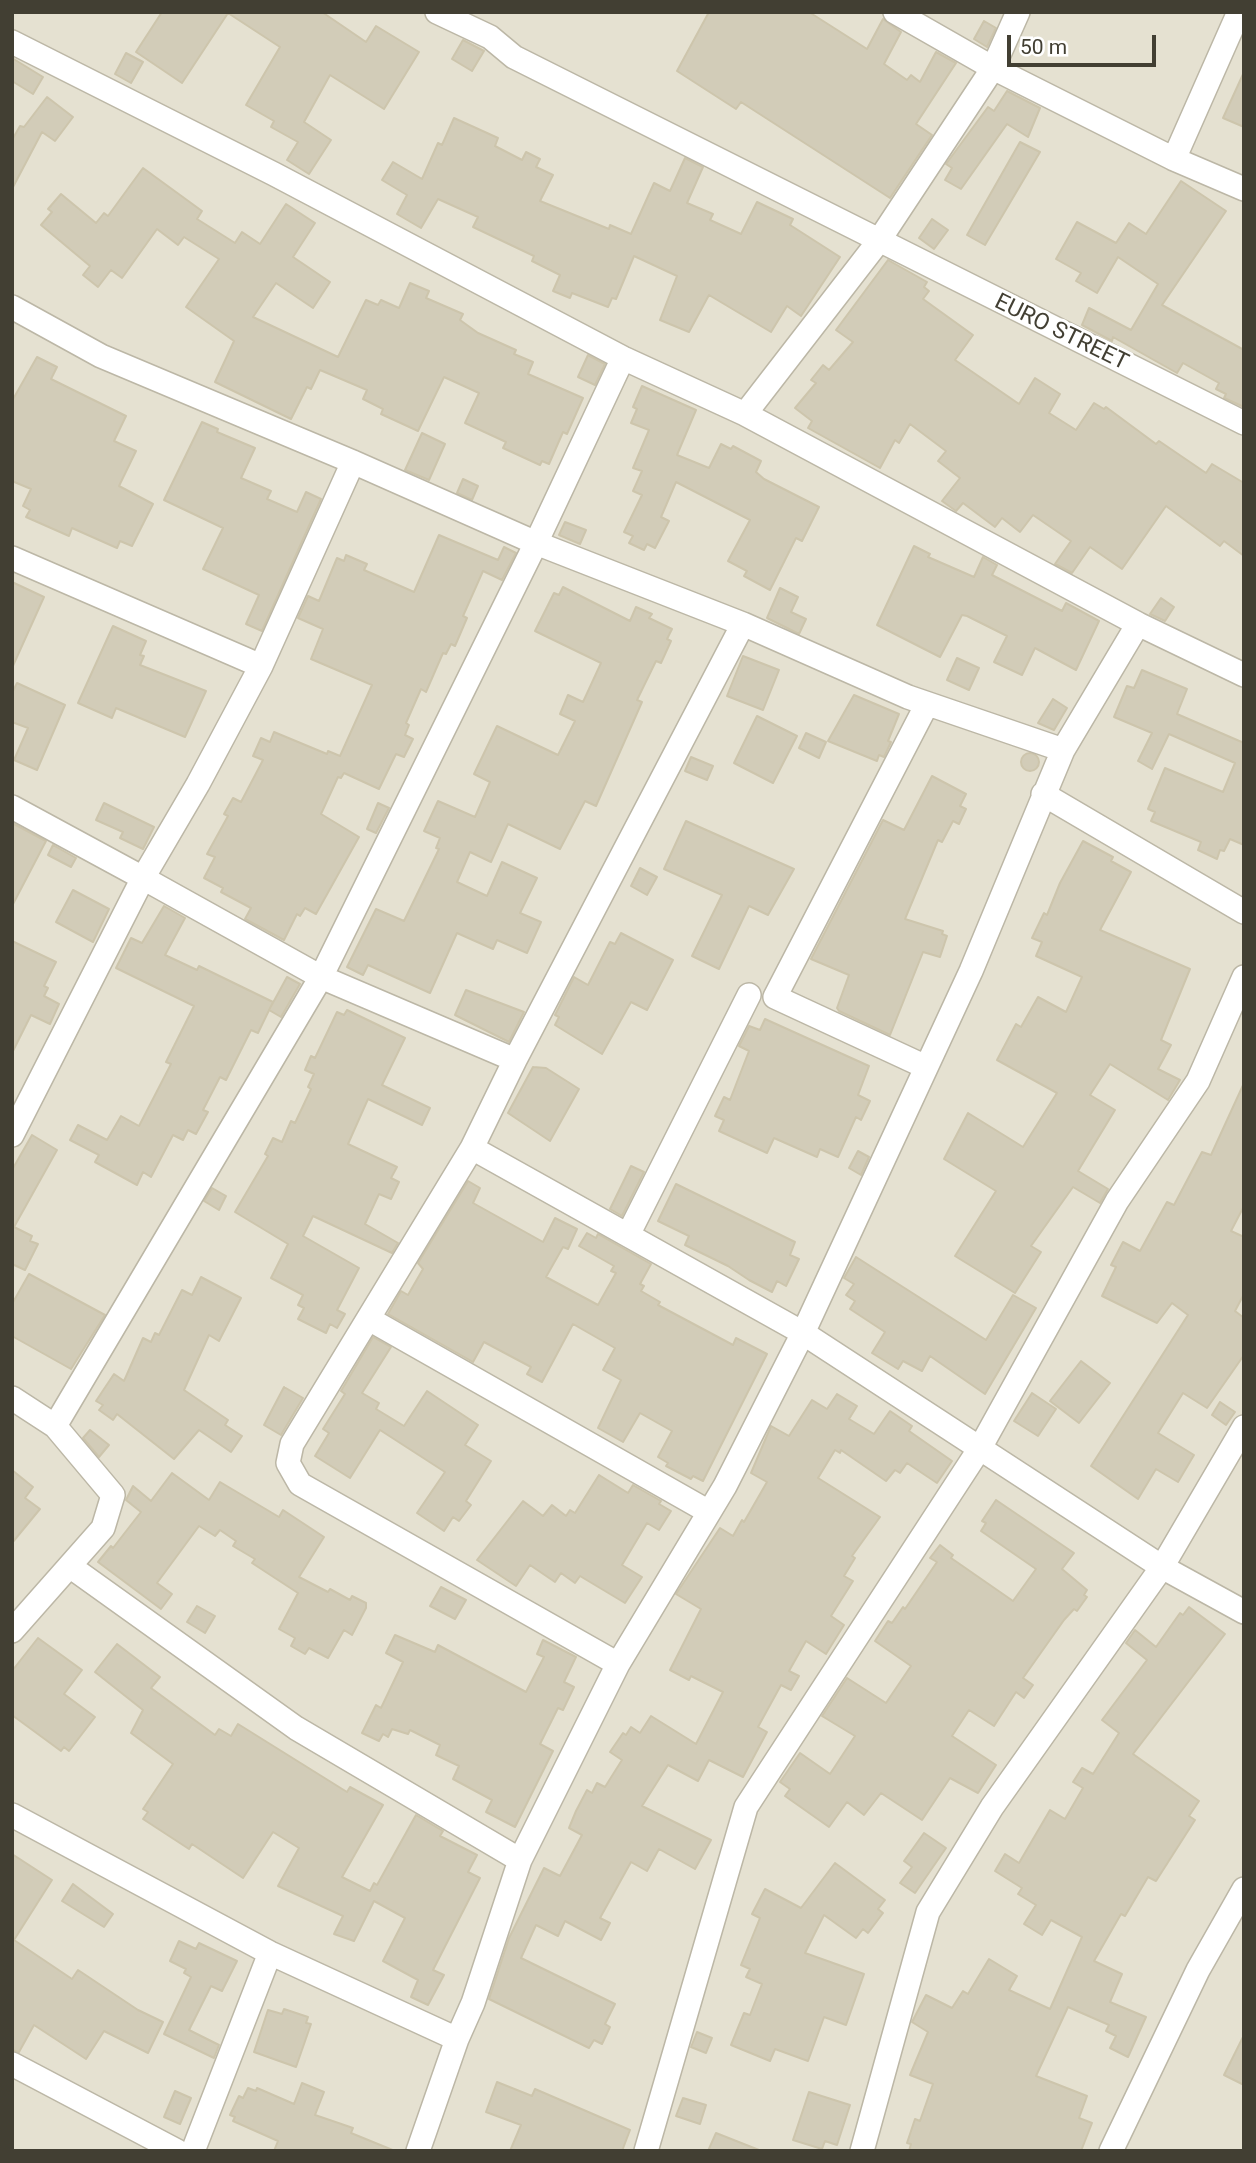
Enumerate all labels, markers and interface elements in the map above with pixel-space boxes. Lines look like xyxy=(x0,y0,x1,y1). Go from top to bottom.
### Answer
scale bar xyxy=(1011,21,1160,65)
text: 50 m xyxy=(1020,35,1067,59)
street label: EURO STREET xyxy=(990,289,1132,377)

